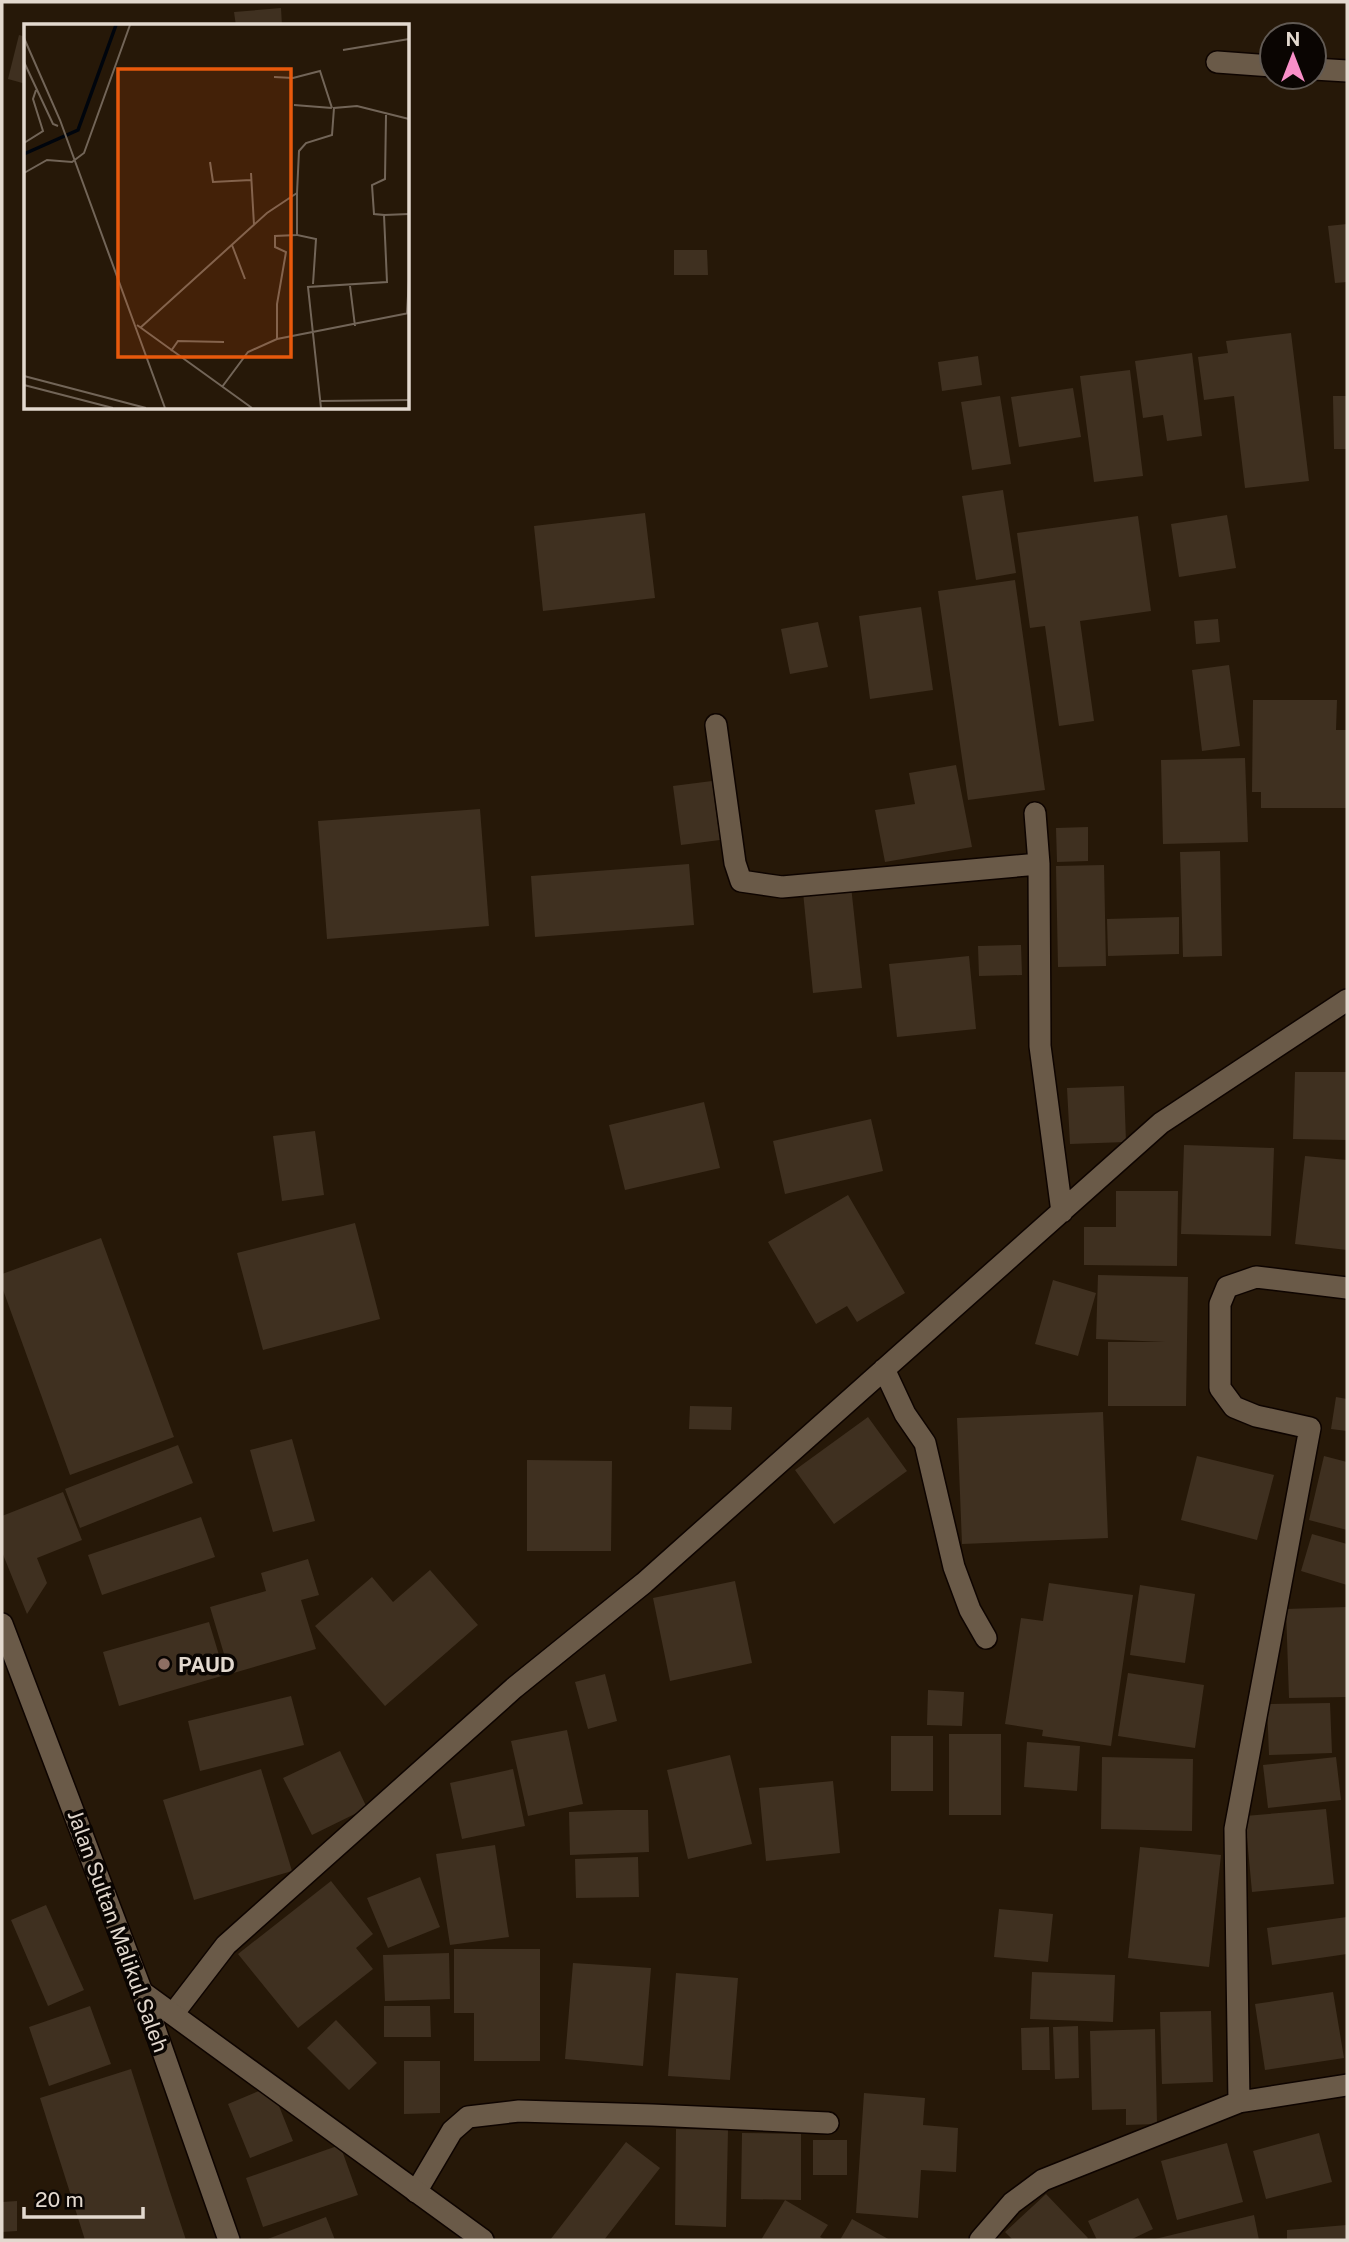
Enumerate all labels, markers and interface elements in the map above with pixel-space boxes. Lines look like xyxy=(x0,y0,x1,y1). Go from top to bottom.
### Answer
north arrow xyxy=(1258,21,1328,91)
inset map xyxy=(24,24,410,410)
text: N xyxy=(1286,28,1300,50)
place label: PAUD xyxy=(178,1652,235,1677)
marker: PAUD xyxy=(156,1656,172,1672)
street label: Jalan Sultan Malikul Saleh xyxy=(62,1806,174,2056)
scale bar xyxy=(24,2176,144,2220)
text: 20 m xyxy=(35,2187,84,2212)

